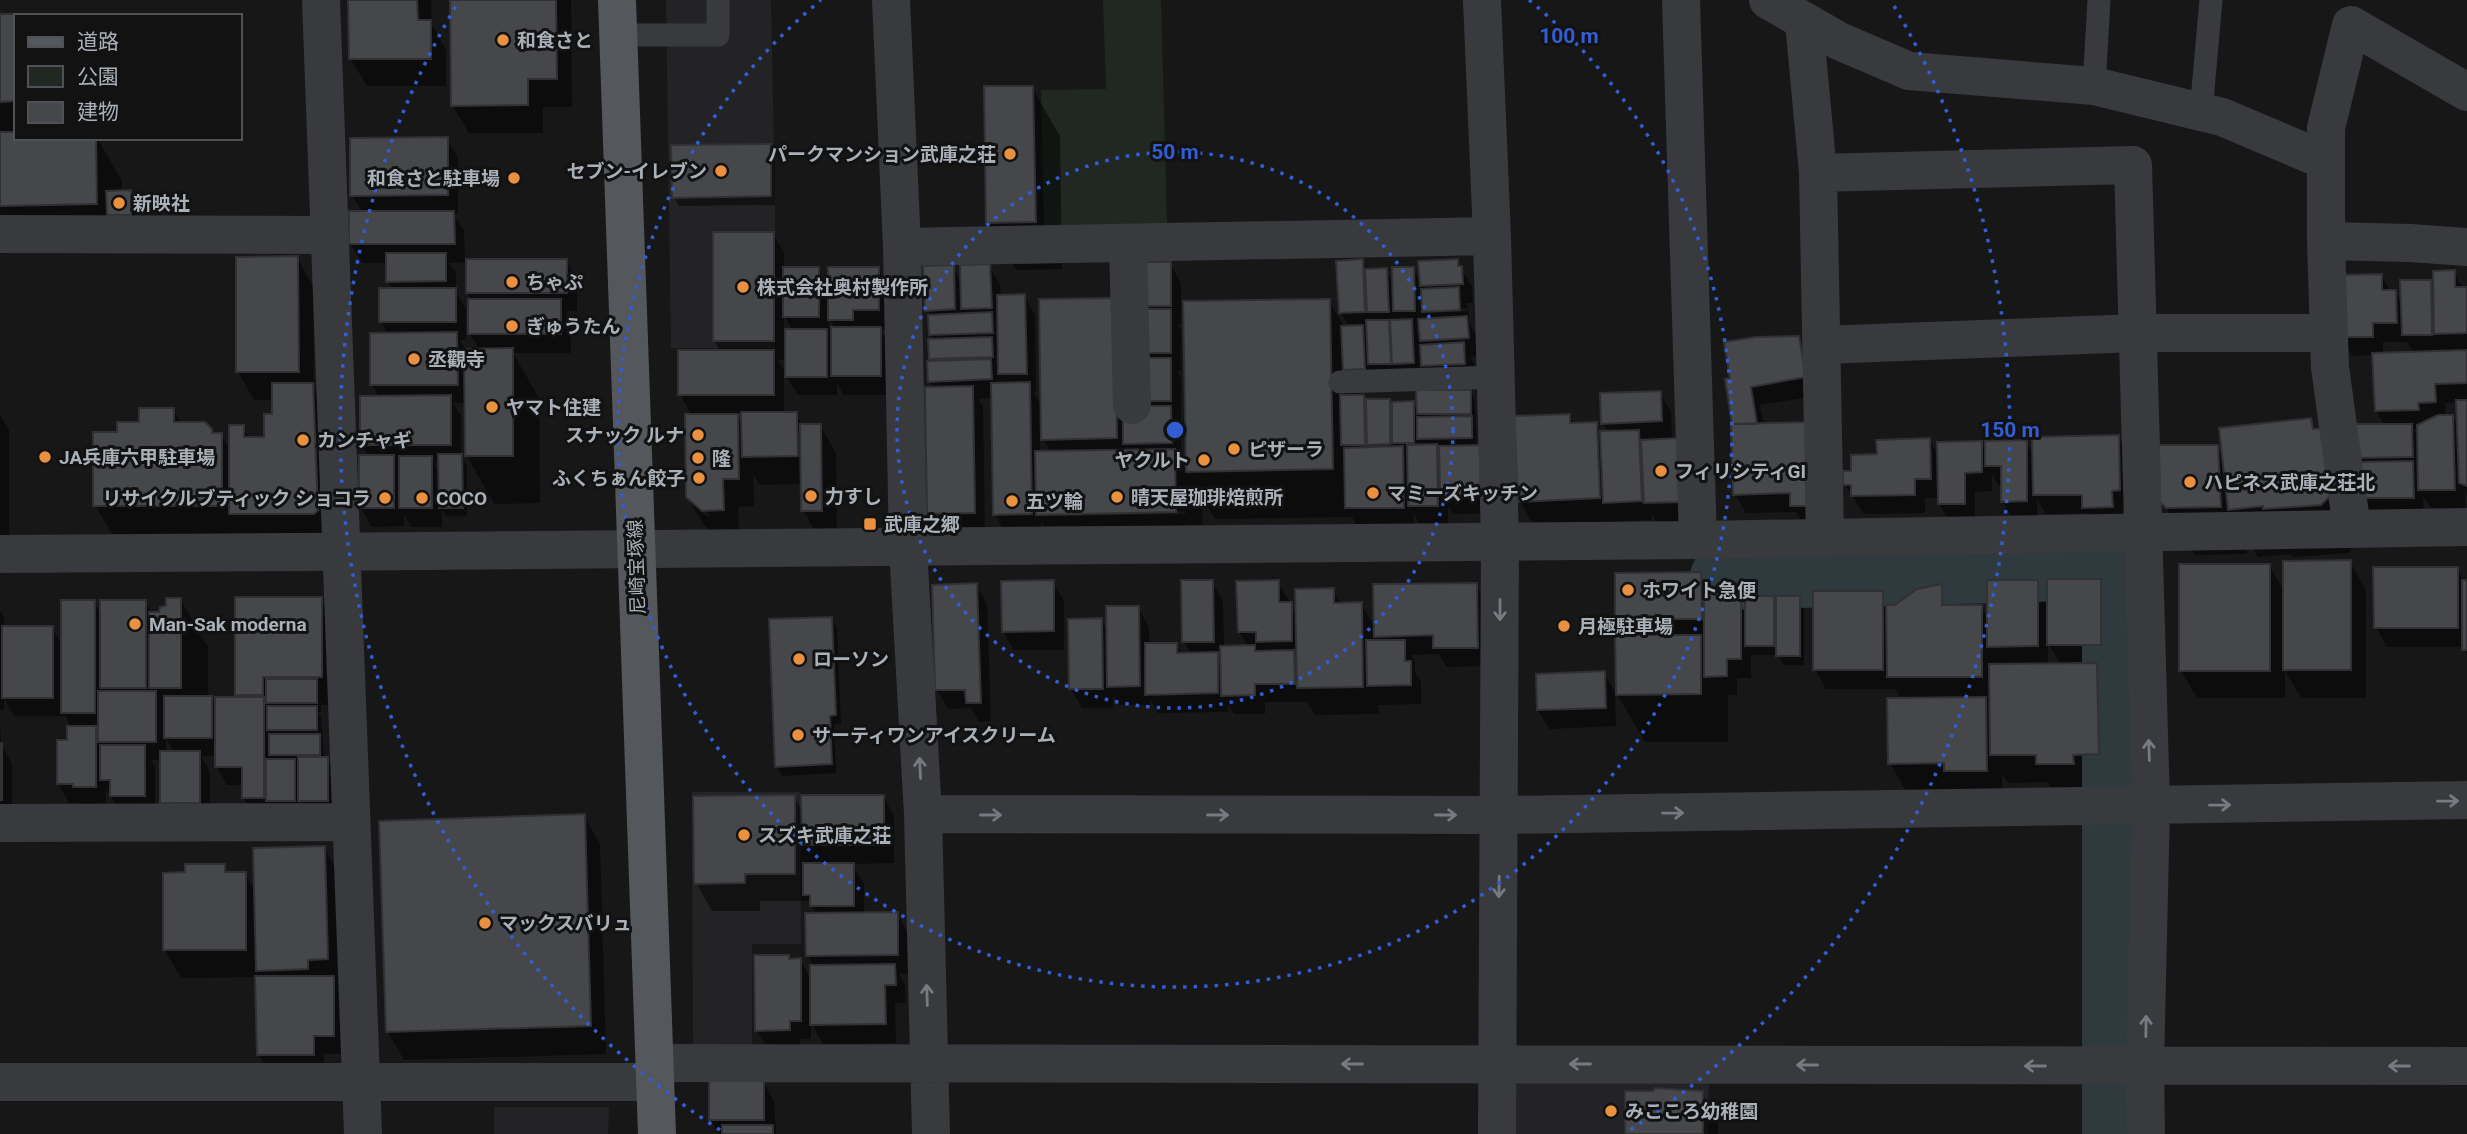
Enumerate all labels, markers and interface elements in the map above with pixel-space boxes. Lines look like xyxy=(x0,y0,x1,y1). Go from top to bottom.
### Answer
legend xyxy=(14,14,242,140)
text: 100 m xyxy=(1539,24,1599,48)
place label: 和食さと xyxy=(517,29,593,52)
text: 道路 xyxy=(77,30,119,54)
marker: 和食さと xyxy=(495,32,511,48)
text: 公園 xyxy=(77,65,119,89)
text: 建物 xyxy=(77,100,119,124)
text: 50 m xyxy=(1151,140,1199,164)
place label: パークマンション武庫之荘 xyxy=(768,143,996,166)
marker: パークマンション武庫之荘 xyxy=(1002,146,1018,162)
place label: セブン-イレブン xyxy=(567,160,707,183)
marker: セブン-イレブン xyxy=(713,163,729,179)
place label: 和食さと駐車場 xyxy=(367,167,500,190)
marker: 和食さと駐車場 xyxy=(506,170,522,186)
place label: 新映社 xyxy=(133,192,190,215)
marker: 新映社 xyxy=(111,195,127,211)
place label: ちゃぷ xyxy=(526,271,583,294)
marker: ちゃぷ xyxy=(504,274,520,290)
place label: 株式会社奥村製作所 xyxy=(757,276,928,299)
marker: 株式会社奥村製作所 xyxy=(735,279,751,295)
place label: ぎゅうたん xyxy=(526,315,620,338)
marker: ぎゅうたん xyxy=(504,318,520,334)
place label: 丞觀寺 xyxy=(428,348,485,371)
marker: 丞觀寺 xyxy=(406,351,422,367)
place label: ヤマト住建 xyxy=(506,396,601,419)
marker: ヤマト住建 xyxy=(484,399,500,415)
centre of rings xyxy=(1163,418,1187,442)
text: 150 m xyxy=(1980,418,2040,442)
place label: スナック ルナ xyxy=(565,424,684,447)
marker: スナック ルナ xyxy=(690,427,706,443)
place label: カンチャギ xyxy=(317,429,412,452)
marker: カンチャギ xyxy=(295,432,311,448)
place label: ピザーラ xyxy=(1248,438,1324,461)
marker: ピザーラ xyxy=(1226,441,1242,457)
place label: JA兵庫六甲駐車場 xyxy=(59,446,215,469)
place label: 隆 xyxy=(712,447,731,470)
marker: JA兵庫六甲駐車場 xyxy=(37,449,53,465)
place label: ヤクルト xyxy=(1115,449,1190,472)
marker: 隆 xyxy=(690,450,706,466)
marker: ヤクルト xyxy=(1196,452,1212,468)
place label: フィリシティGI xyxy=(1675,460,1806,483)
marker: フィリシティGI xyxy=(1653,463,1669,479)
place label: ふくちぁん餃子 xyxy=(552,467,685,490)
marker: ふくちぁん餃子 xyxy=(691,470,707,486)
place label: ハピネス武庫之荘北 xyxy=(2204,471,2375,494)
marker: ハピネス武庫之荘北 xyxy=(2182,474,2198,490)
place label: マミーズキッチン xyxy=(1387,482,1538,505)
place label: 力すし xyxy=(825,485,882,508)
marker: マミーズキッチン xyxy=(1365,485,1381,501)
place label: 晴天屋珈琲焙煎所 xyxy=(1131,486,1283,509)
place label: リサイクルブティック ショコラ xyxy=(102,487,371,510)
place label: COCO xyxy=(436,487,487,510)
marker: 力すし xyxy=(803,488,819,504)
marker: 晴天屋珈琲焙煎所 xyxy=(1109,489,1125,505)
marker: リサイクルブティック ショコラ xyxy=(377,490,393,506)
marker: COCO xyxy=(414,490,430,506)
place label: 五ツ輪 xyxy=(1026,490,1083,513)
marker: 五ツ輪 xyxy=(1004,493,1020,509)
place label: 武庫之郷 xyxy=(884,513,960,536)
marker: 武庫之郷 xyxy=(862,516,878,532)
street label: 尼崎宝塚線 xyxy=(623,519,650,615)
place label: ホワイト急便 xyxy=(1642,579,1756,602)
marker: ホワイト急便 xyxy=(1620,582,1636,598)
one-way arrow xyxy=(1493,599,1507,622)
place label: Man-Sak moderna xyxy=(149,613,307,636)
place label: 月極駐車場 xyxy=(1578,615,1673,638)
marker: Man-Sak moderna xyxy=(127,616,143,632)
marker: 月極駐車場 xyxy=(1556,618,1572,634)
place label: ローソン xyxy=(813,648,889,671)
marker: ローソン xyxy=(791,651,807,667)
place label: サーティワンアイスクリーム xyxy=(812,724,1056,747)
marker: サーティワンアイスクリーム xyxy=(790,727,806,743)
one-way arrow xyxy=(2143,738,2156,761)
one-way arrow xyxy=(913,757,926,779)
one-way arrow xyxy=(2436,794,2459,807)
one-way arrow xyxy=(2208,798,2231,811)
one-way arrow xyxy=(1662,806,1685,819)
one-way arrow xyxy=(979,808,1002,822)
one-way arrow xyxy=(1207,808,1230,822)
one-way arrow xyxy=(1434,808,1457,822)
place label: スズキ武庫之荘 xyxy=(758,824,891,847)
marker: スズキ武庫之荘 xyxy=(736,827,752,843)
one-way arrow xyxy=(1492,875,1506,898)
place label: マックスバリュ xyxy=(499,912,631,935)
marker: マックスバリュ xyxy=(477,915,493,931)
one-way arrow xyxy=(921,984,934,1007)
one-way arrow xyxy=(2139,1015,2152,1038)
one-way arrow xyxy=(1341,1057,1364,1071)
one-way arrow xyxy=(1568,1057,1591,1071)
one-way arrow xyxy=(1796,1058,1819,1072)
one-way arrow xyxy=(2023,1059,2046,1073)
one-way arrow xyxy=(2387,1059,2410,1073)
place label: みこころ幼稚園 xyxy=(1625,1100,1758,1123)
marker: みこころ幼稚園 xyxy=(1603,1103,1619,1119)

